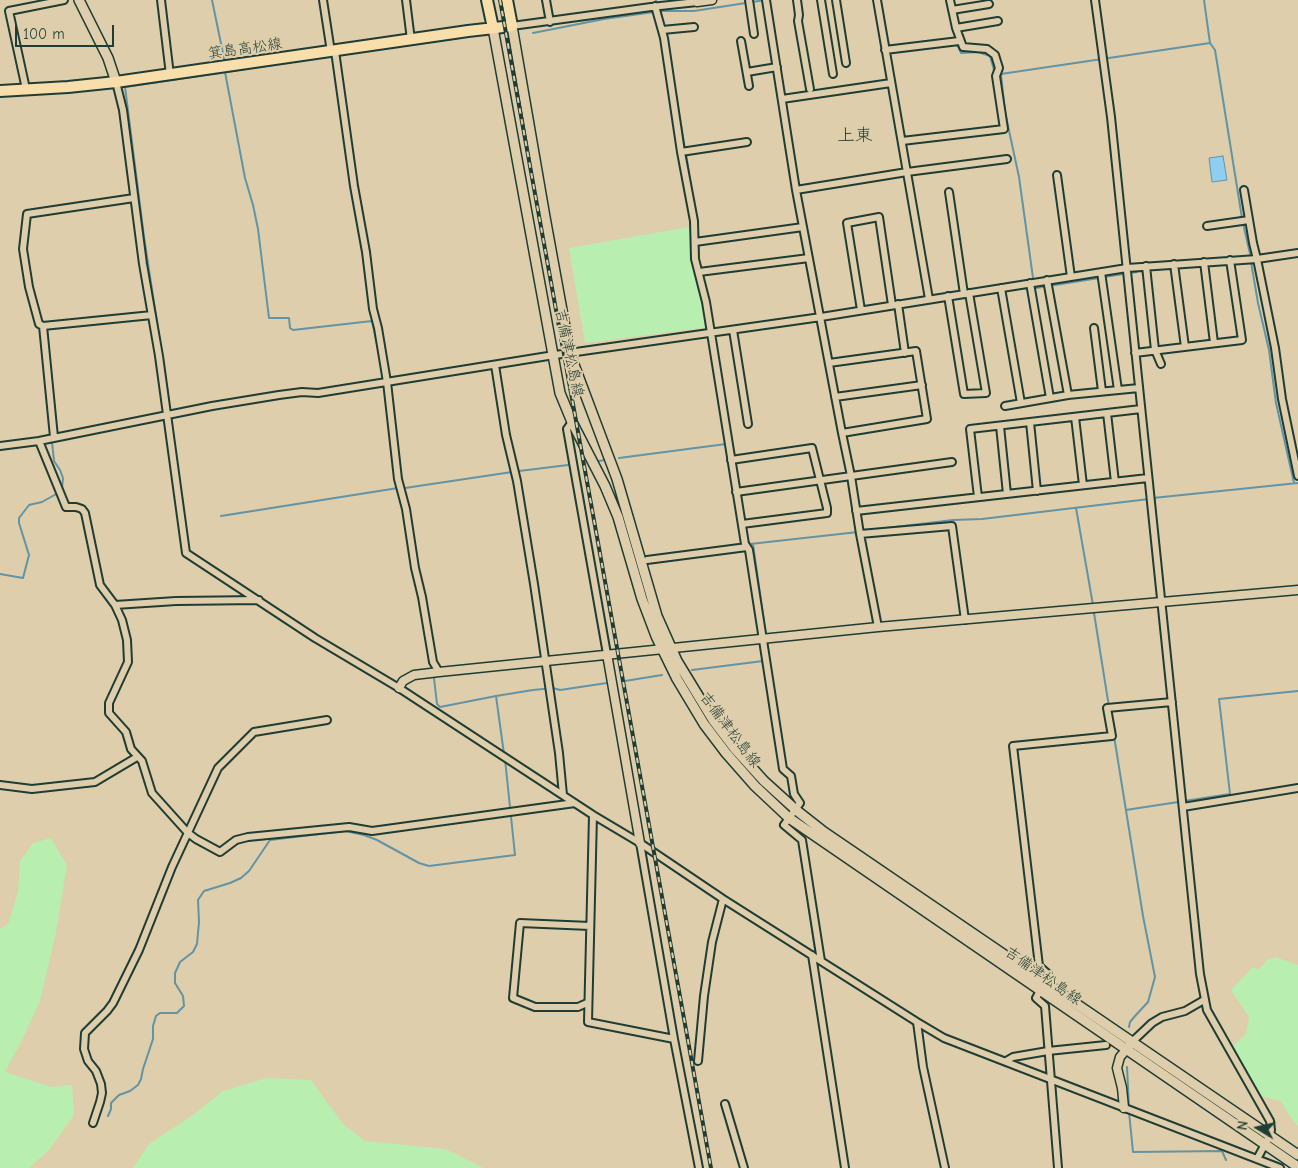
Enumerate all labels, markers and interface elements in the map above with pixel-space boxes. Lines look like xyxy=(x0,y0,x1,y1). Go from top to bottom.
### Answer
scale bar xyxy=(18,15,116,47)
text: 100 m xyxy=(23,25,65,43)
street label: 箕島高松線 xyxy=(207,35,283,63)
district label: 上東 xyxy=(837,125,873,147)
street label: 吉備津松島線 xyxy=(551,307,587,399)
street label: 吉備津松島線 xyxy=(696,689,764,771)
street label: 吉備津松島線 xyxy=(1001,943,1085,1009)
north arrow xyxy=(1233,1103,1283,1153)
text: N xyxy=(1234,1120,1252,1131)

